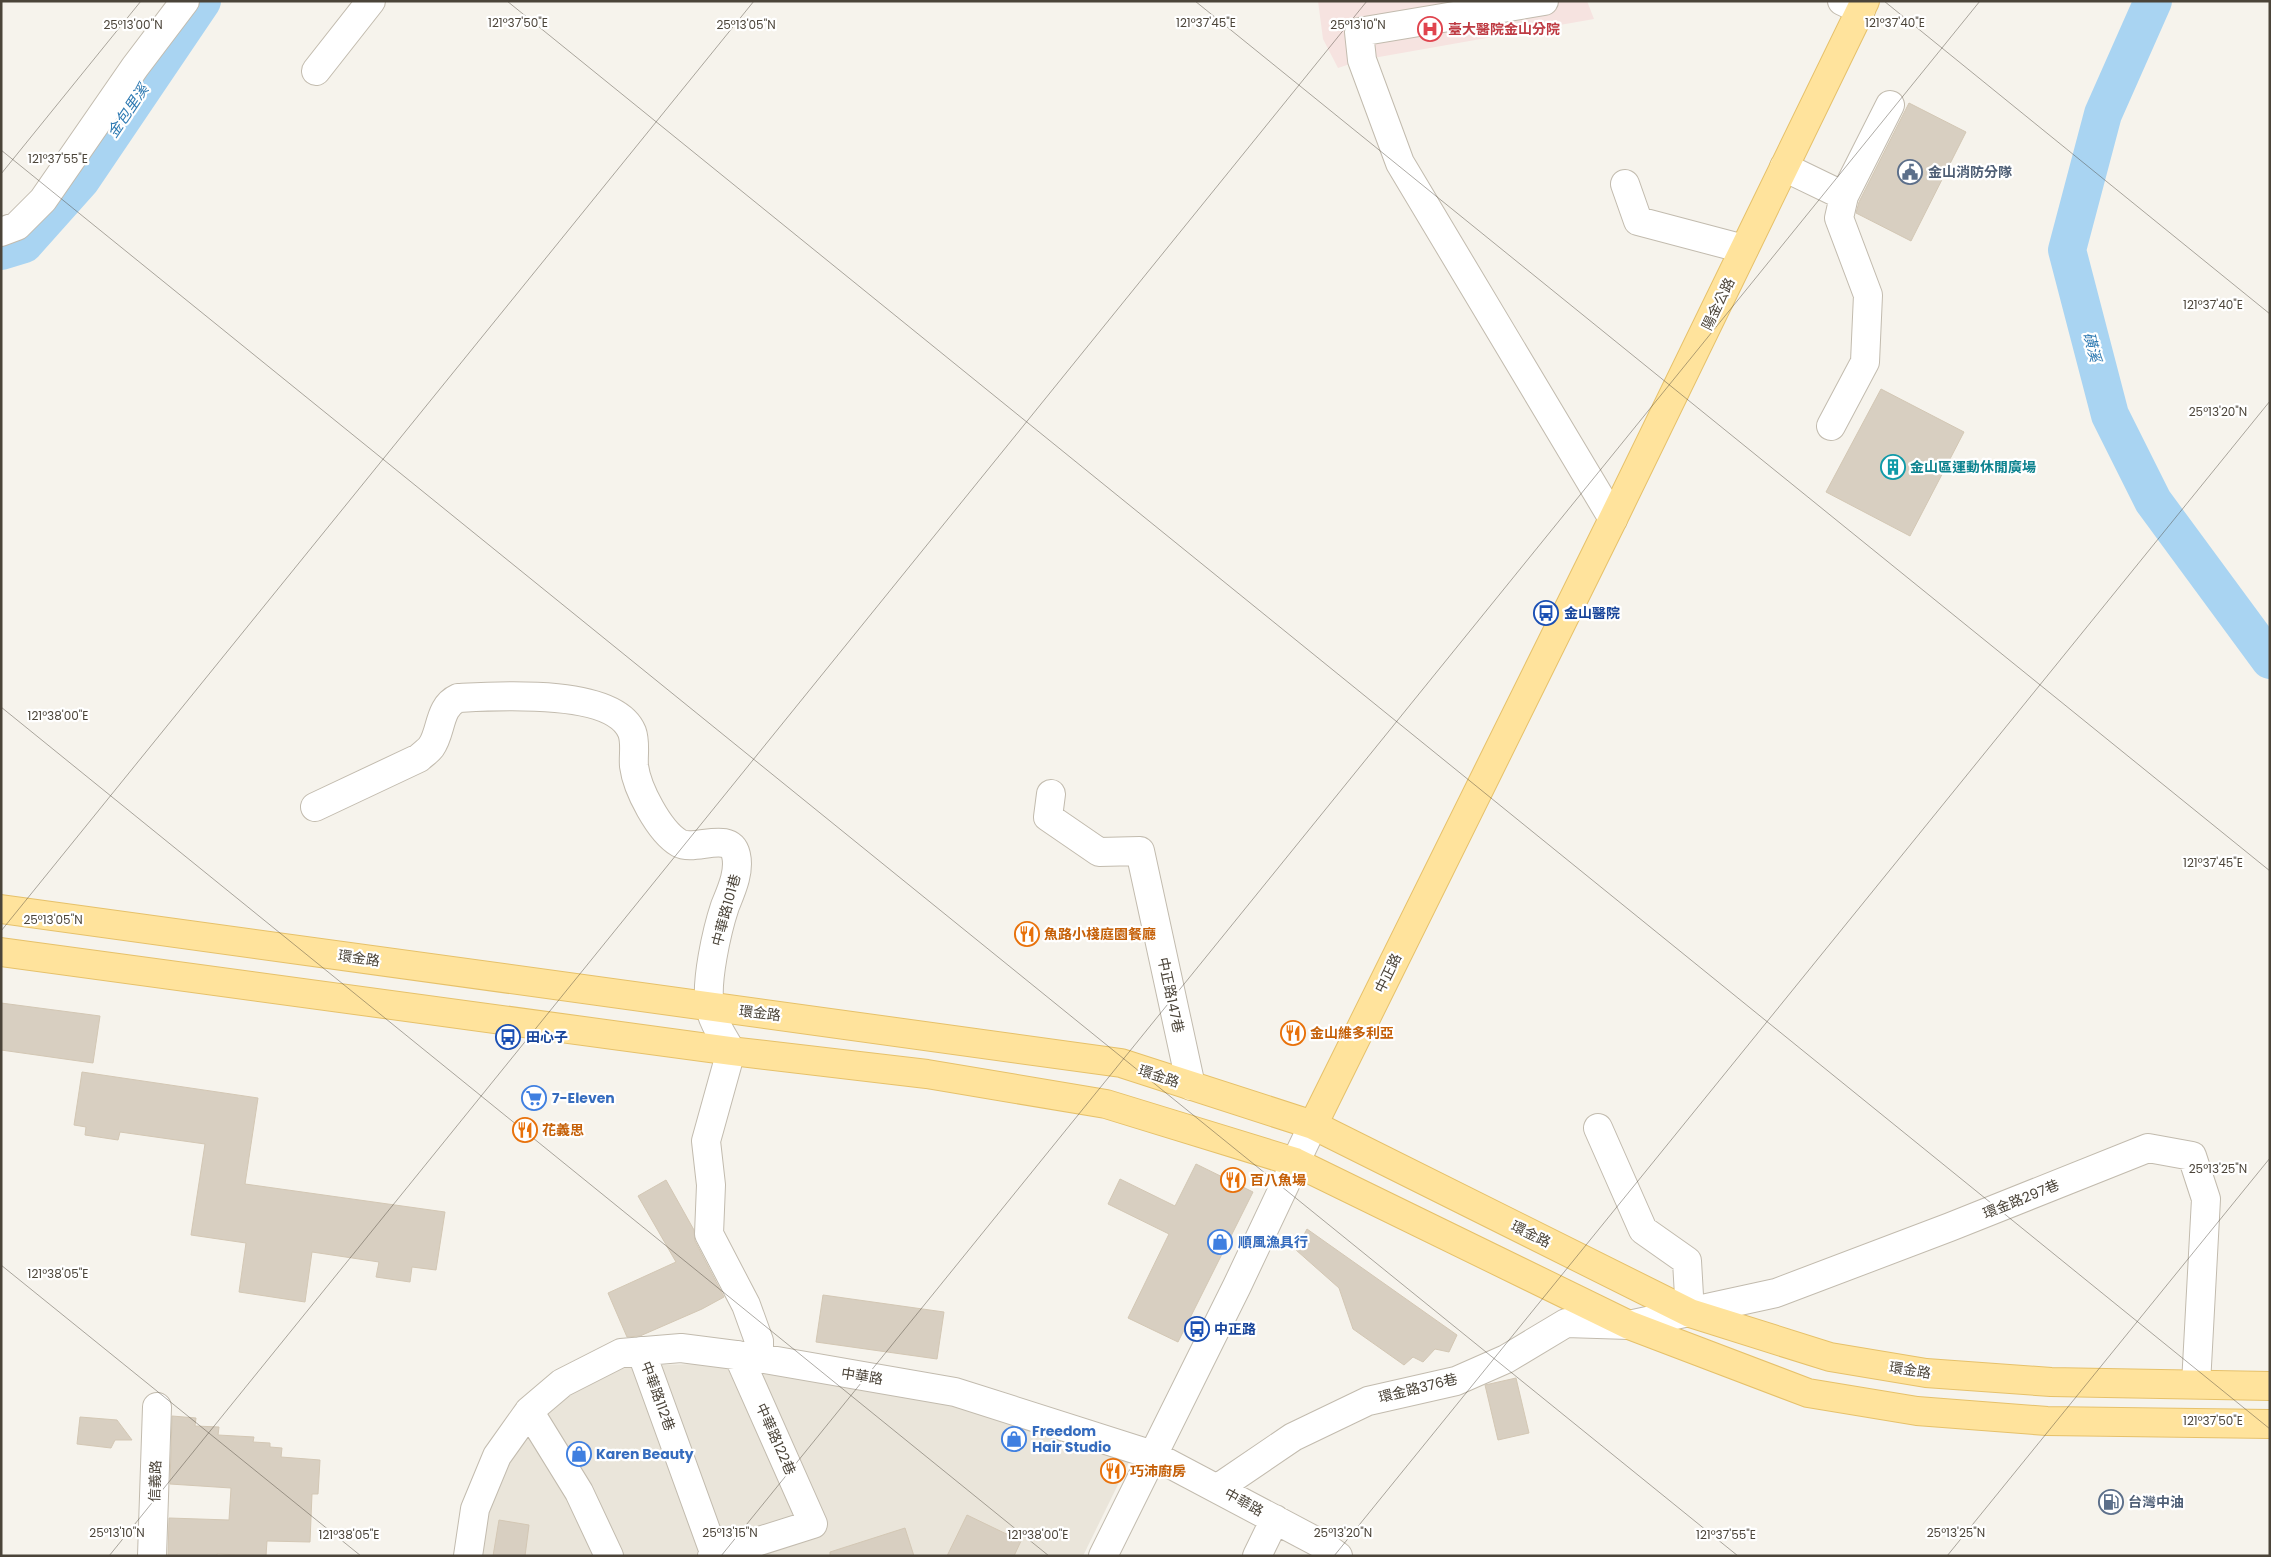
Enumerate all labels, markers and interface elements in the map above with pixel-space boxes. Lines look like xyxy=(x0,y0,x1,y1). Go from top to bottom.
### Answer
text: 121°37'50"E xyxy=(488,14,548,31)
text: 121°37'45"E xyxy=(1176,14,1236,31)
text: 121°37'40"E xyxy=(1865,14,1925,31)
text: 25°13'00"N xyxy=(103,16,163,33)
text: 25°13'05"N xyxy=(716,16,776,33)
text: 25°13'10"N xyxy=(1330,16,1386,33)
hospital icon: 臺大醫院金山分院 xyxy=(1417,16,1443,42)
place label: 臺大醫院金山分院 xyxy=(1448,19,1560,39)
water label: 金包里溪 xyxy=(102,78,154,141)
text: 121°37'55"E xyxy=(28,150,88,167)
public building icon: 金山消防分隊 xyxy=(1897,159,1923,185)
place label: 金山消防分隊 xyxy=(1928,162,2012,182)
street label: 陽金公路 xyxy=(1697,274,1739,334)
text: 121°37'40"E xyxy=(2183,296,2243,313)
water label: 磺溪 xyxy=(2079,330,2107,366)
text: 25°13'20"N xyxy=(2189,403,2247,420)
building icon: 金山區運動休閒廣場 xyxy=(1880,454,1906,480)
place label: 金山區運動休閒廣場 xyxy=(1910,457,2036,477)
bus stop icon: 金山醫院 xyxy=(1533,600,1559,626)
place label: 金山醫院 xyxy=(1564,603,1620,623)
text: 121°38'00"E xyxy=(28,707,88,724)
text: 121°37'45"E xyxy=(2183,854,2243,871)
street label: 中華路101巷 xyxy=(707,872,745,948)
text: 25°13'05"N xyxy=(23,911,83,928)
restaurant icon: 魚路小棧庭園餐廳 xyxy=(1014,921,1040,947)
place label: 魚路小棧庭園餐廳 xyxy=(1044,924,1156,944)
street label: 環金路 xyxy=(337,945,381,971)
street label: 中正路 xyxy=(1370,950,1406,996)
street label: 中正路147巷 xyxy=(1153,955,1189,1035)
street label: 環金路 xyxy=(738,1001,782,1025)
restaurant icon: 金山維多利亞 xyxy=(1280,1020,1306,1046)
place label: 金山維多利亞 xyxy=(1310,1023,1394,1043)
bus stop icon: 田心子 xyxy=(495,1024,521,1050)
place label: 田心子 xyxy=(526,1027,568,1047)
street label: 環金路 xyxy=(1136,1060,1182,1092)
supermarket icon: 7-Eleven xyxy=(521,1085,547,1111)
place label: 7-Eleven xyxy=(552,1088,615,1108)
restaurant icon: 花義思 xyxy=(512,1117,538,1143)
place label: 花義思 xyxy=(542,1120,584,1140)
text: 25°13'25"N xyxy=(2189,1160,2247,1177)
restaurant icon: 百八魚場 xyxy=(1220,1167,1246,1193)
place label: 百八魚場 xyxy=(1250,1170,1306,1190)
street label: 環金路297巷 xyxy=(1980,1175,2062,1223)
street label: 環金路 xyxy=(1508,1216,1554,1252)
shop icon: 順風漁具行 xyxy=(1207,1229,1233,1255)
place label: 順風漁具行 xyxy=(1238,1232,1308,1252)
text: 121°38'05"E xyxy=(28,1265,88,1282)
bus stop icon: 中正路 xyxy=(1184,1316,1210,1342)
place label: 中正路 xyxy=(1214,1319,1256,1339)
street label: 環金路 xyxy=(1888,1357,1932,1383)
street label: 中華路112巷 xyxy=(636,1358,680,1434)
street label: 中華路 xyxy=(840,1363,884,1389)
street label: 環金路376巷 xyxy=(1376,1369,1460,1407)
street label: 中華路122巷 xyxy=(751,1400,801,1478)
text: 121°37'50"E xyxy=(2183,1412,2243,1429)
place label: Freedom Hair Studio xyxy=(1032,1421,1111,1457)
shop icon: Freedom Hair Studio xyxy=(1001,1426,1027,1452)
shop icon: Karen Beauty xyxy=(566,1441,592,1467)
place label: Karen Beauty xyxy=(596,1444,694,1464)
restaurant icon: 巧沛廚房 xyxy=(1100,1458,1126,1484)
street label: 信義路 xyxy=(144,1460,166,1502)
place label: 巧沛廚房 xyxy=(1130,1461,1186,1481)
street label: 中華路 xyxy=(1221,1483,1267,1521)
fuel station icon: 台灣中油 xyxy=(2098,1489,2124,1515)
place label: 台灣中油 xyxy=(2128,1492,2184,1512)
text: 25°13'10"N xyxy=(89,1524,145,1541)
text: 25°13'15"N xyxy=(702,1524,758,1541)
text: 25°13'20"N xyxy=(1314,1524,1372,1541)
text: 25°13'25"N xyxy=(1927,1524,1985,1541)
text: 121°38'05"E xyxy=(319,1526,379,1543)
text: 121°38'00"E xyxy=(1008,1526,1068,1543)
text: 121°37'55"E xyxy=(1696,1526,1756,1543)

